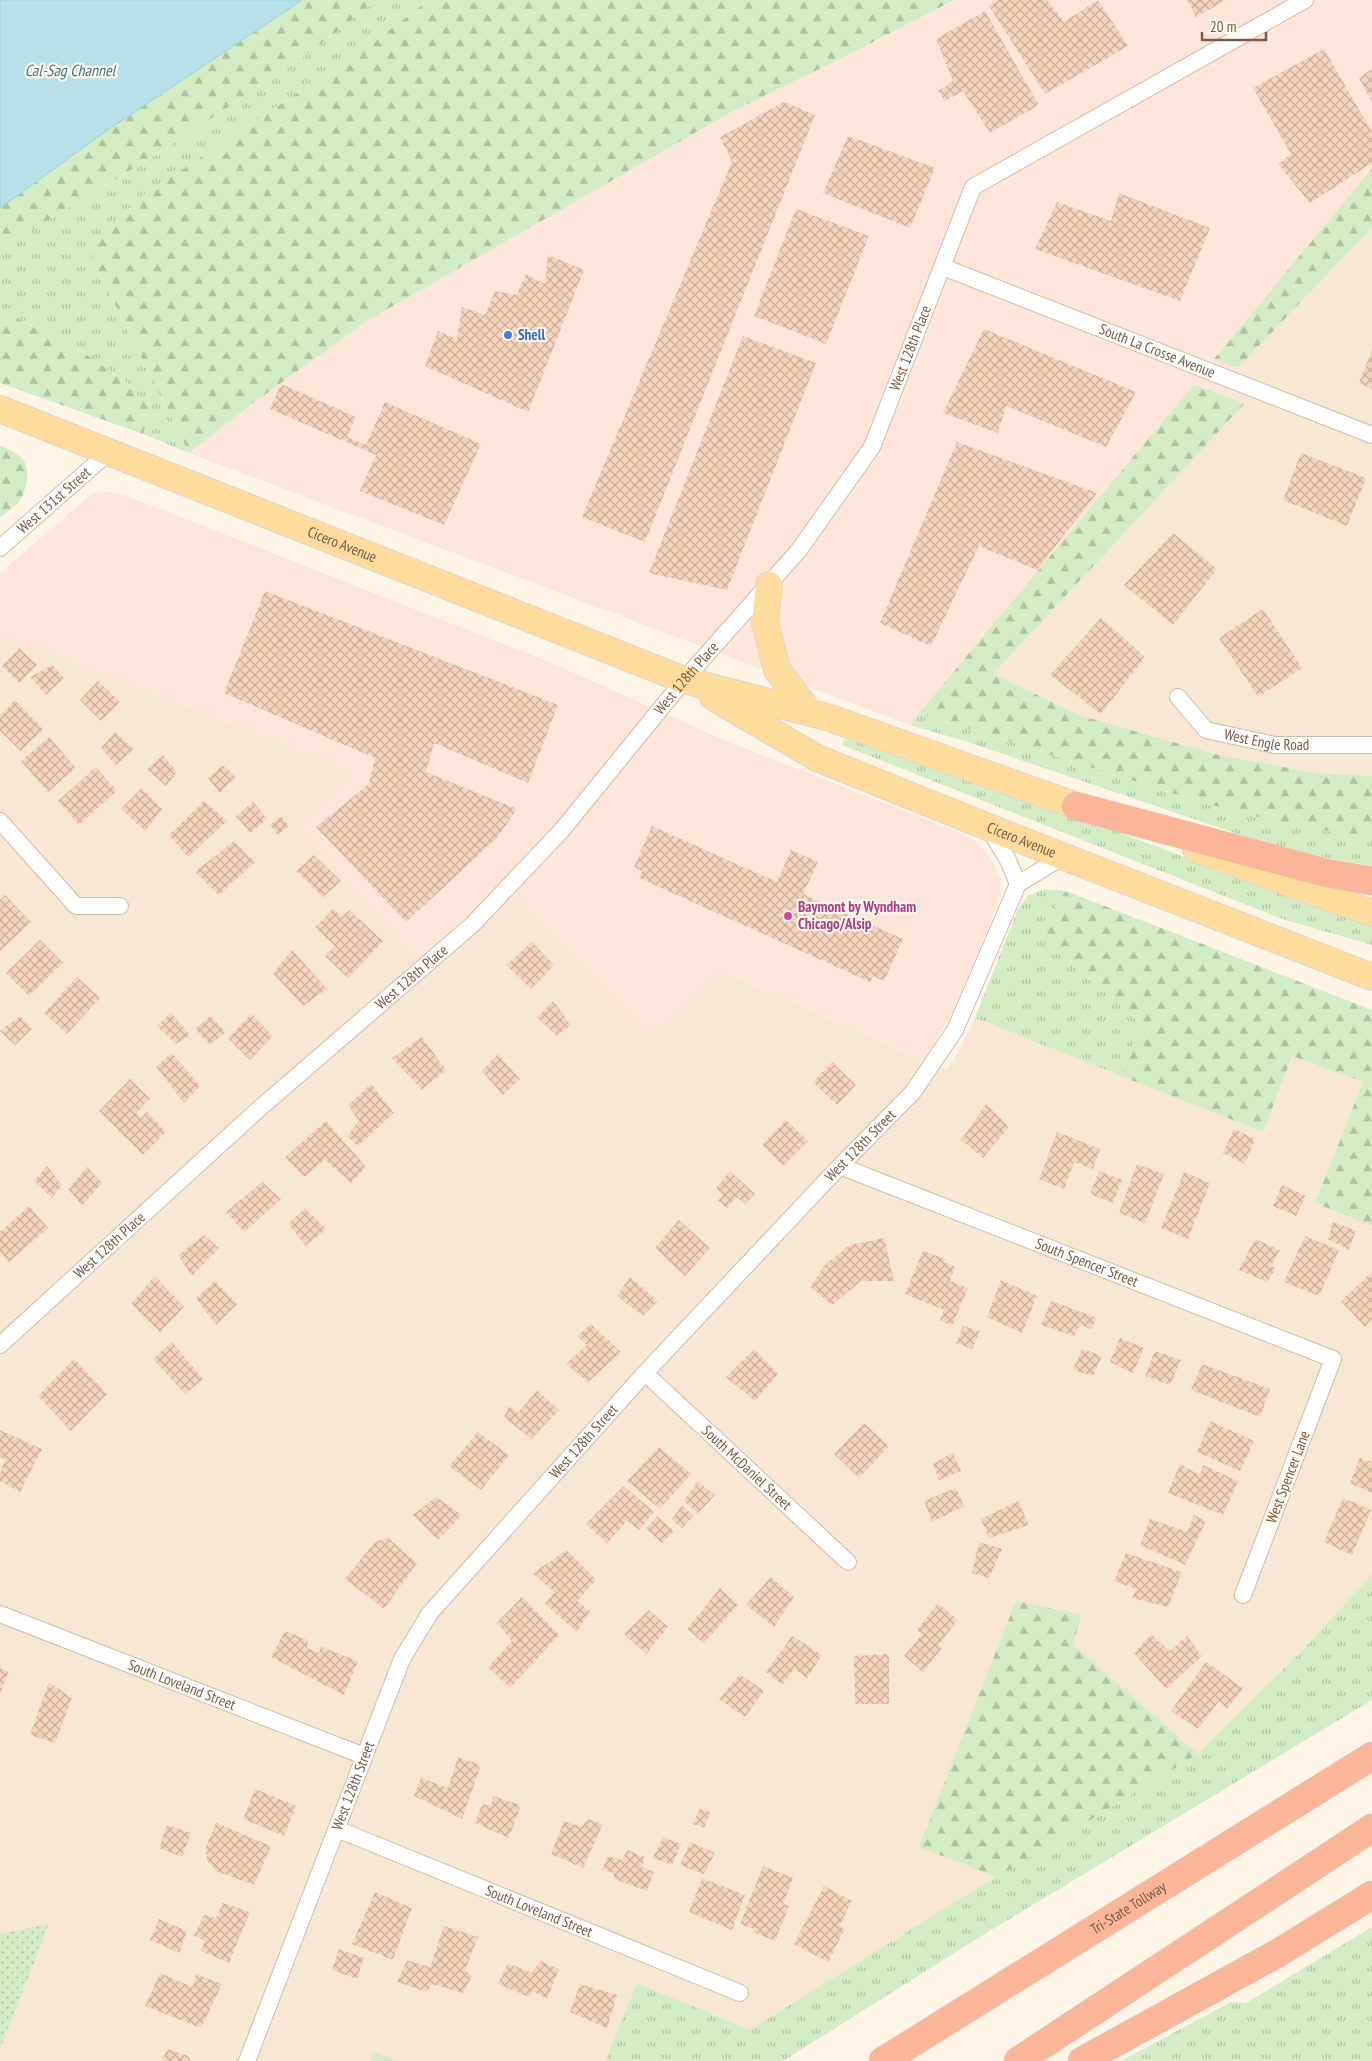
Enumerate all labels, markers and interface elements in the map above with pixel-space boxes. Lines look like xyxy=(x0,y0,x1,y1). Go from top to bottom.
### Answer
scale bar xyxy=(1202,10,1266,42)
text: 20 m xyxy=(1210,17,1236,36)
water label: Cal-Sag Channel xyxy=(25,60,117,80)
street label: West 128th Place xyxy=(885,303,935,393)
street label: South La Crosse Avenue xyxy=(1097,319,1218,382)
place label: Shell xyxy=(518,325,545,344)
marker: Shell xyxy=(502,329,514,341)
street label: West 131st Street xyxy=(13,463,94,538)
street label: Cicero Avenue xyxy=(305,522,380,566)
street label: West 128th Place xyxy=(650,637,722,718)
street label: West Engle Road xyxy=(1222,724,1309,754)
street label: Cicero Avenue xyxy=(984,818,1059,862)
place label: Baymont by Wyndham Chicago/Alsip xyxy=(798,897,916,933)
marker: Baymont by Wyndham Chicago/Alsip xyxy=(782,910,794,922)
street label: West 128th Place xyxy=(371,940,451,1013)
street label: West 128th Street xyxy=(820,1105,899,1185)
street label: West 128th Place xyxy=(69,1208,149,1282)
street label: South Spencer Street xyxy=(1033,1233,1141,1291)
street label: West 128th Street xyxy=(545,1400,622,1482)
street label: South McDaniel Street xyxy=(698,1421,796,1514)
street label: West Spencer Lane xyxy=(1261,1428,1314,1526)
street label: South Loveland Street xyxy=(125,1655,239,1714)
street label: West 128th Street xyxy=(327,1739,378,1833)
street label: Tri-State Tollway xyxy=(1086,1877,1170,1938)
street label: South Loveland Street xyxy=(483,1880,596,1941)

